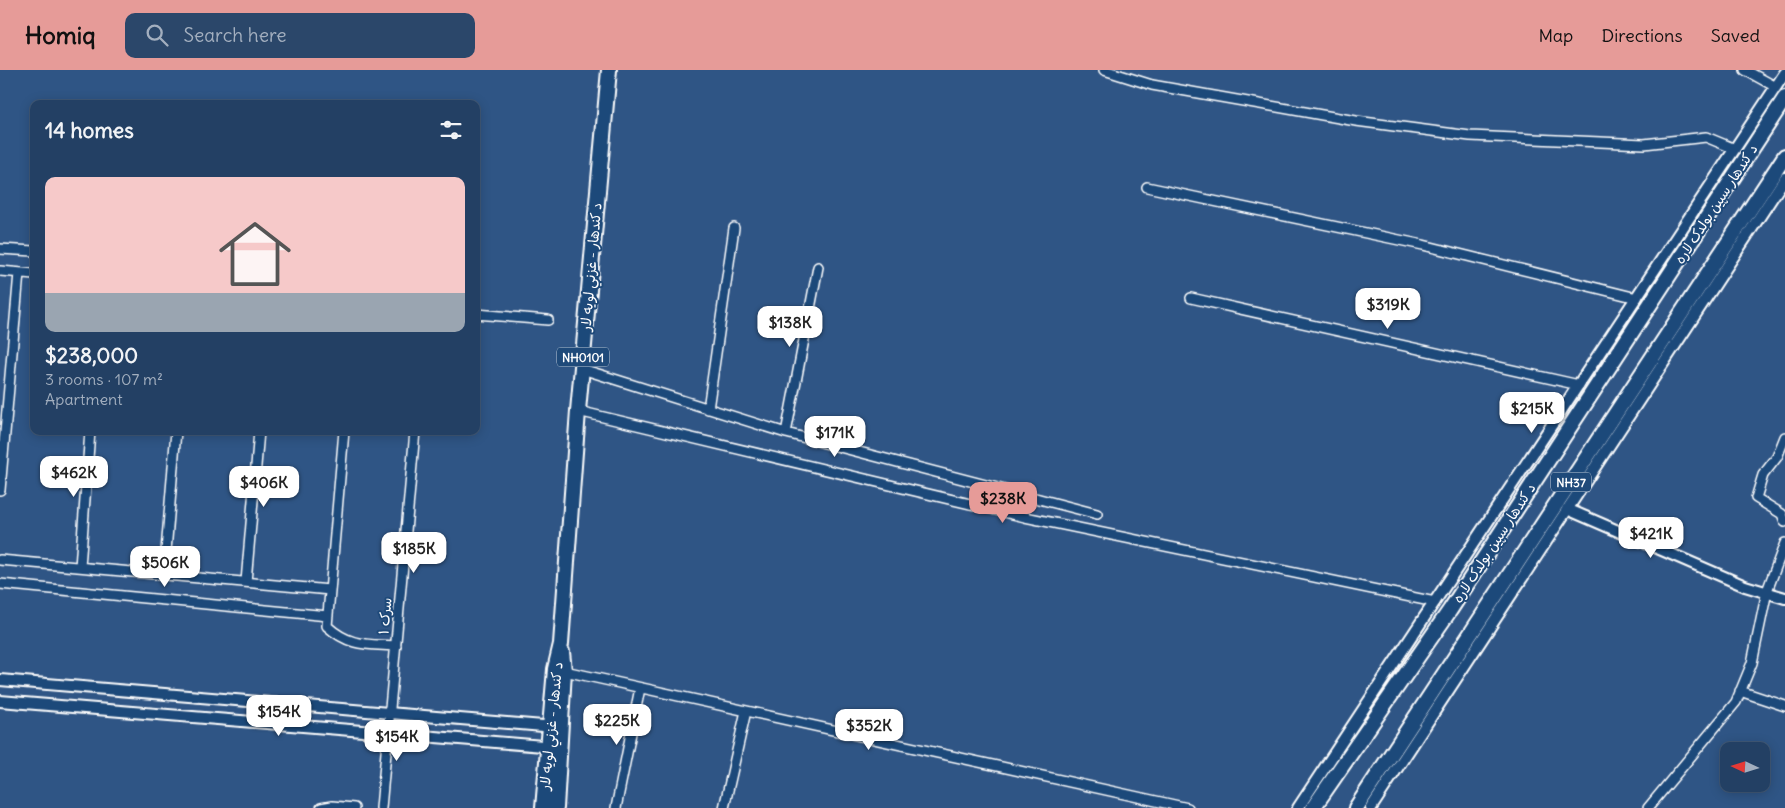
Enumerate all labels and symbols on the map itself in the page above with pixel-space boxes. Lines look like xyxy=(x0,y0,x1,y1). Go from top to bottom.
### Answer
street label: د کندهار سپین بولدک لاره xyxy=(1671,141,1762,268)
street label: د کندهار - غزني لويه لار xyxy=(576,202,610,333)
pin: $319K xyxy=(1353,288,1423,330)
pin: $138K xyxy=(755,306,825,348)
road number: NH0101 xyxy=(557,348,609,366)
pin: $215K xyxy=(1497,392,1567,434)
pin: $171K xyxy=(800,416,870,458)
pin: $462K xyxy=(39,456,109,498)
pin: $406K xyxy=(229,466,299,508)
road number: NH37 xyxy=(1551,472,1591,492)
street label: د کندهار سپین بولدک لاره xyxy=(1449,480,1540,607)
pin: $238K xyxy=(968,482,1038,524)
pin: $421K xyxy=(1616,516,1686,559)
pin: $185K xyxy=(379,532,449,574)
pin: $506K xyxy=(130,546,200,588)
street label: سرک ۱ xyxy=(374,597,396,635)
street label: د کندهار - غزني لويه لار xyxy=(535,661,571,792)
pin: $154K xyxy=(244,694,314,737)
pin: $225K xyxy=(582,704,652,746)
pin: $352K xyxy=(834,708,904,751)
pin: $154K xyxy=(362,720,432,762)
north arrow xyxy=(1720,742,1770,792)

